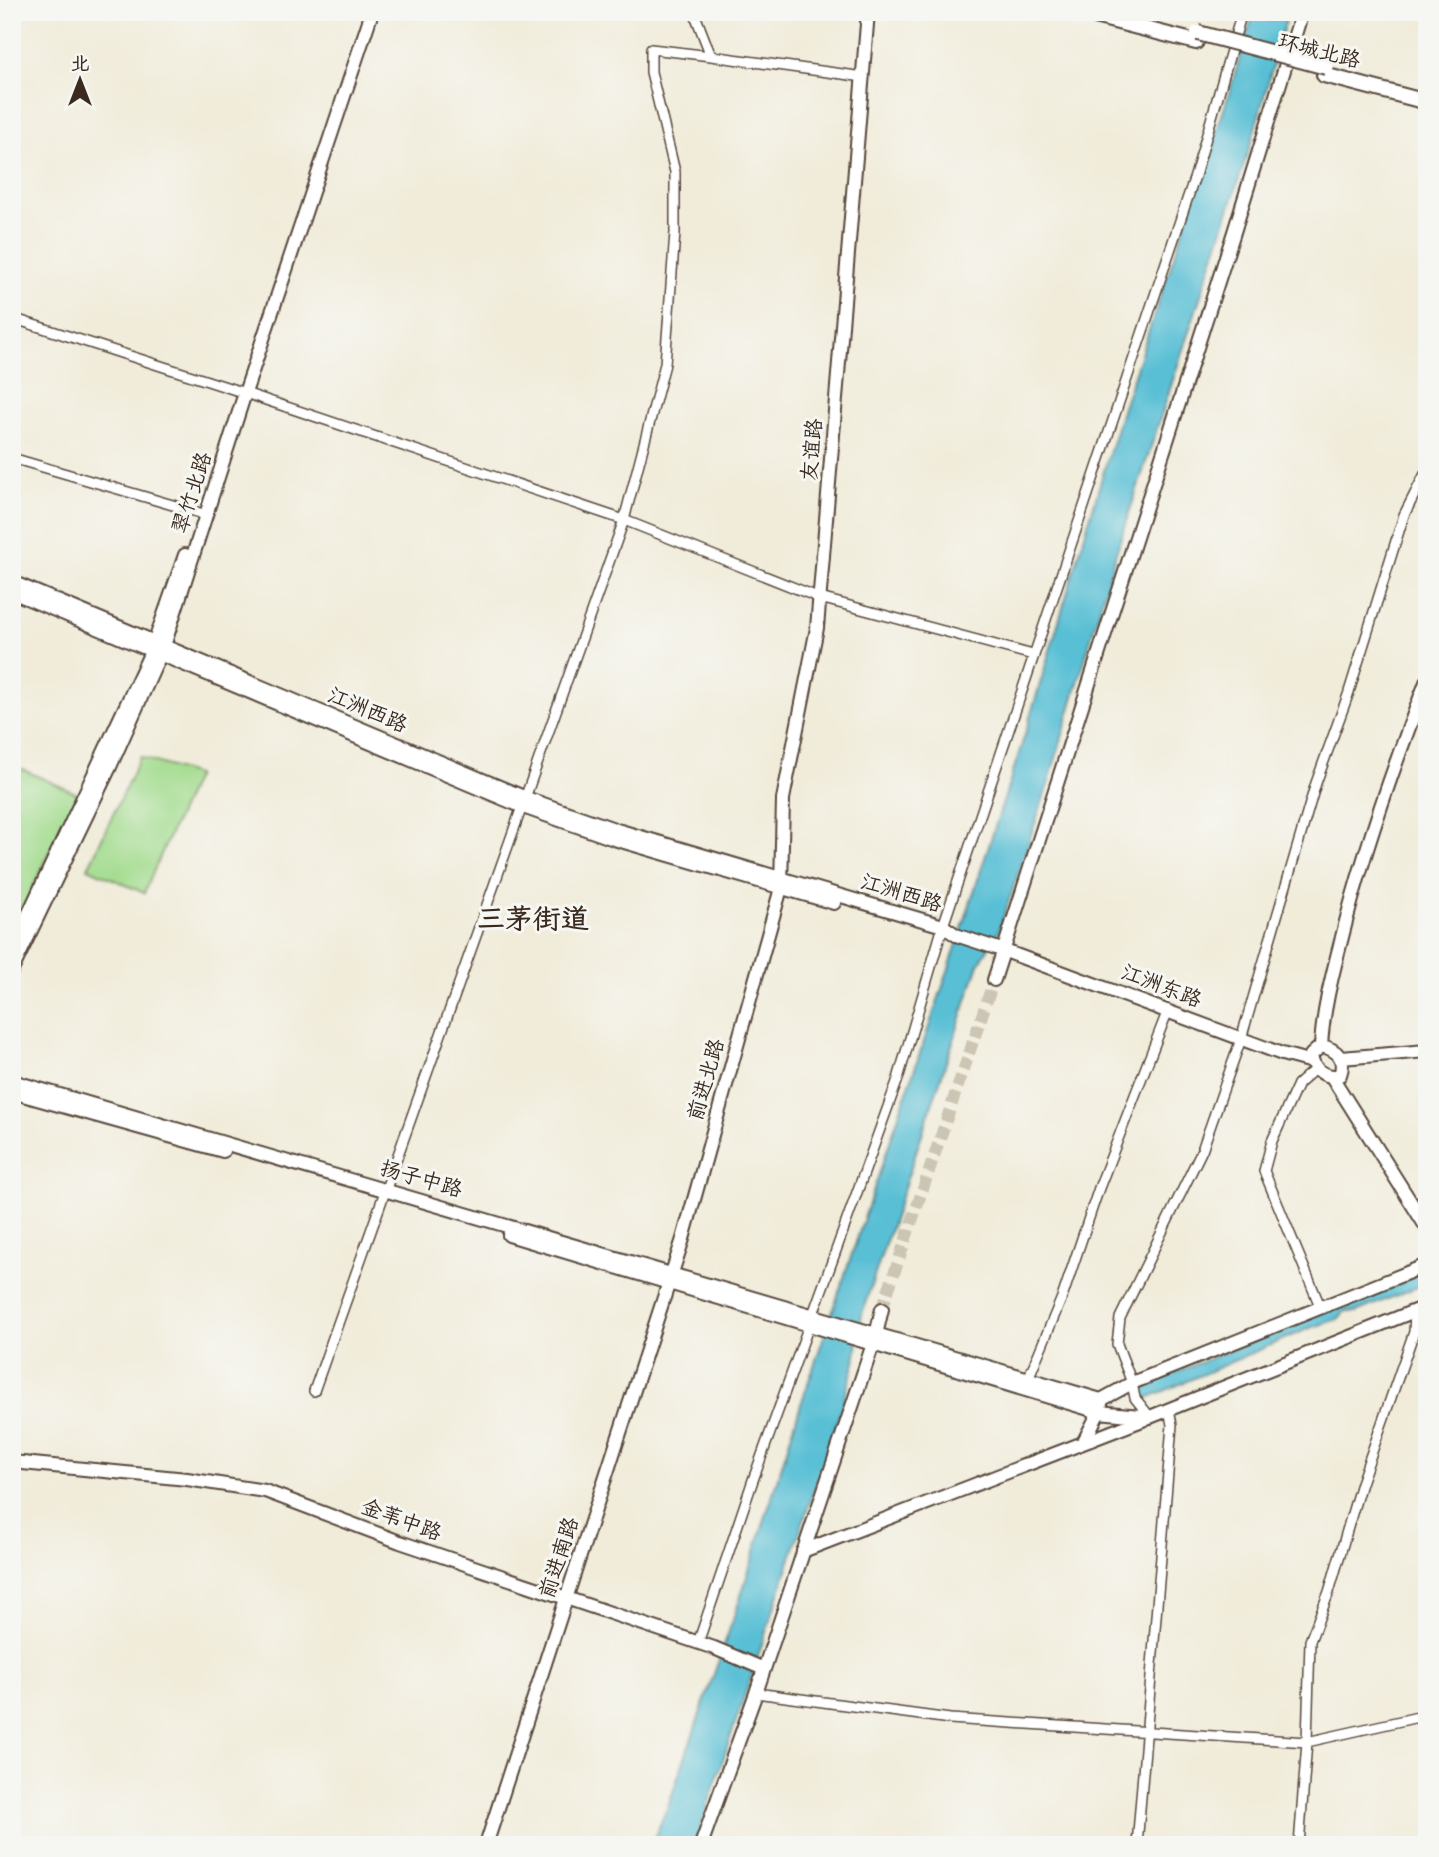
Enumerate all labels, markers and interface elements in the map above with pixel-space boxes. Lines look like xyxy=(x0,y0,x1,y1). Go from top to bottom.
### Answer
street label: 环城北路 xyxy=(1274,26,1364,78)
north arrow xyxy=(46,46,116,116)
text: 北 xyxy=(70,50,90,80)
street label: 友谊路 xyxy=(794,417,832,483)
street label: 翠竹北路 xyxy=(164,448,222,538)
street label: 江洲西路 xyxy=(322,679,412,743)
street label: 江洲西路 xyxy=(856,866,946,922)
district label: 三茅街道 xyxy=(477,898,589,943)
street label: 江洲东路 xyxy=(1116,957,1206,1017)
street label: 前进北路 xyxy=(680,1035,734,1125)
street label: 扬子中路 xyxy=(376,1153,466,1207)
street label: 金苇中路 xyxy=(356,1491,446,1551)
street label: 前进南路 xyxy=(531,1513,589,1603)

